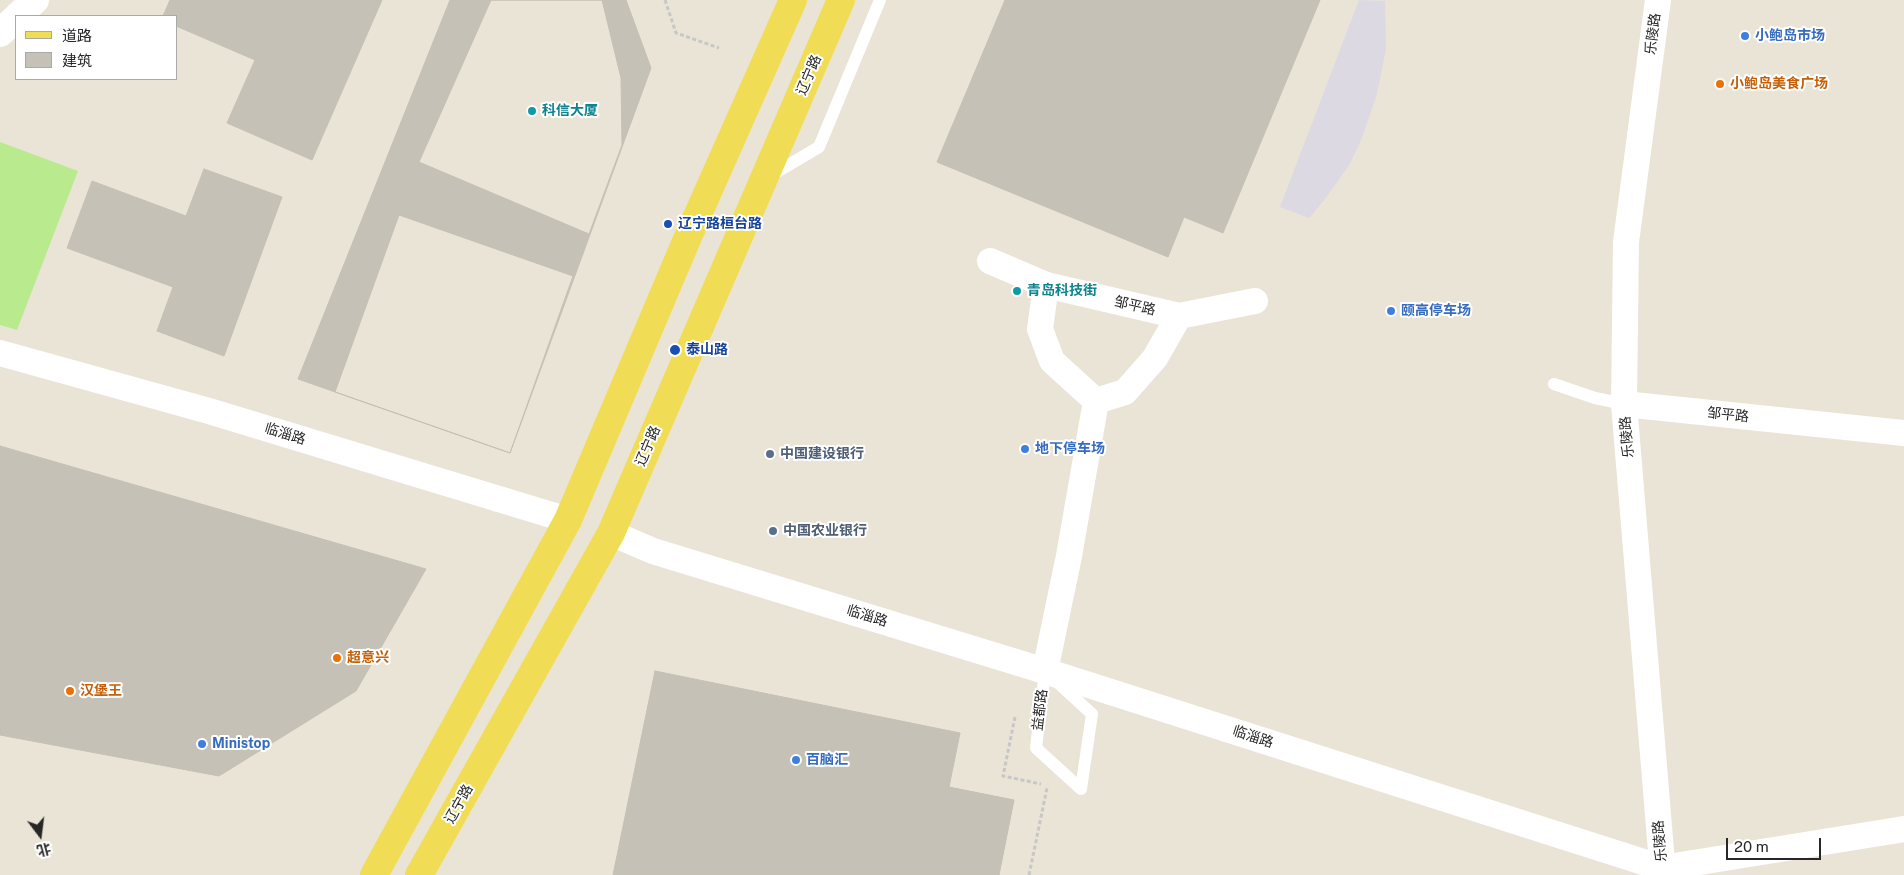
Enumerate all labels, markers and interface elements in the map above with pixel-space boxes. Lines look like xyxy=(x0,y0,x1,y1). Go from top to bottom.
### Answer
street label: 乐陵路 xyxy=(1642,12,1664,56)
legend xyxy=(15,15,178,80)
text: 道路 xyxy=(62,27,92,44)
place label: 小鲍岛市场 xyxy=(1755,28,1825,44)
marker: 小鲍岛市场 xyxy=(1739,30,1751,42)
text: 建筑 xyxy=(62,52,92,69)
street label: 辽宁路 xyxy=(793,52,825,98)
place label: 小鲍岛美食广场 xyxy=(1730,76,1828,92)
marker: 小鲍岛美食广场 xyxy=(1714,78,1726,90)
place label: 科信大厦 xyxy=(542,103,598,119)
marker: 科信大厦 xyxy=(526,105,538,117)
place label: 辽宁路桓台路 xyxy=(678,216,762,232)
marker: 辽宁路桓台路 xyxy=(662,218,674,230)
place label: 青岛科技街 xyxy=(1027,283,1097,299)
marker: 青岛科技街 xyxy=(1011,285,1023,297)
street label: 邹平路 xyxy=(1113,293,1157,319)
place label: 颐高停车场 xyxy=(1401,303,1471,319)
marker: 颐高停车场 xyxy=(1385,305,1397,317)
place label: 泰山路 xyxy=(686,342,728,358)
marker: 泰山路 xyxy=(668,343,682,357)
street label: 邹平路 xyxy=(1706,404,1750,426)
street label: 乐陵路 xyxy=(1617,415,1637,459)
street label: 临淄路 xyxy=(262,420,308,448)
street label: 辽宁路 xyxy=(632,423,664,469)
place label: 地下停车场 xyxy=(1035,441,1105,457)
marker: 地下停车场 xyxy=(1019,443,1031,455)
place label: 中国建设银行 xyxy=(780,446,864,462)
marker: 中国建设银行 xyxy=(764,448,776,460)
place label: 中国农业银行 xyxy=(783,523,867,539)
marker: 中国农业银行 xyxy=(767,525,779,537)
street label: 临淄路 xyxy=(844,602,890,630)
place label: 超意兴 xyxy=(347,650,389,666)
marker: 超意兴 xyxy=(331,652,343,664)
place label: 汉堡王 xyxy=(80,683,122,699)
marker: 汉堡王 xyxy=(64,685,76,697)
street label: 益都路 xyxy=(1029,688,1051,732)
street label: 临淄路 xyxy=(1230,723,1276,751)
place label: Ministop xyxy=(212,736,270,752)
marker: Ministop xyxy=(196,738,208,750)
place label: 百脑汇 xyxy=(806,752,848,768)
marker: 百脑汇 xyxy=(790,754,802,766)
street label: 辽宁路 xyxy=(441,782,477,826)
north arrow xyxy=(15,810,65,860)
street label: 乐陵路 xyxy=(1650,819,1670,863)
scale bar xyxy=(1729,828,1824,860)
text: 20 m xyxy=(1734,838,1769,855)
text: 北 xyxy=(35,840,53,859)

